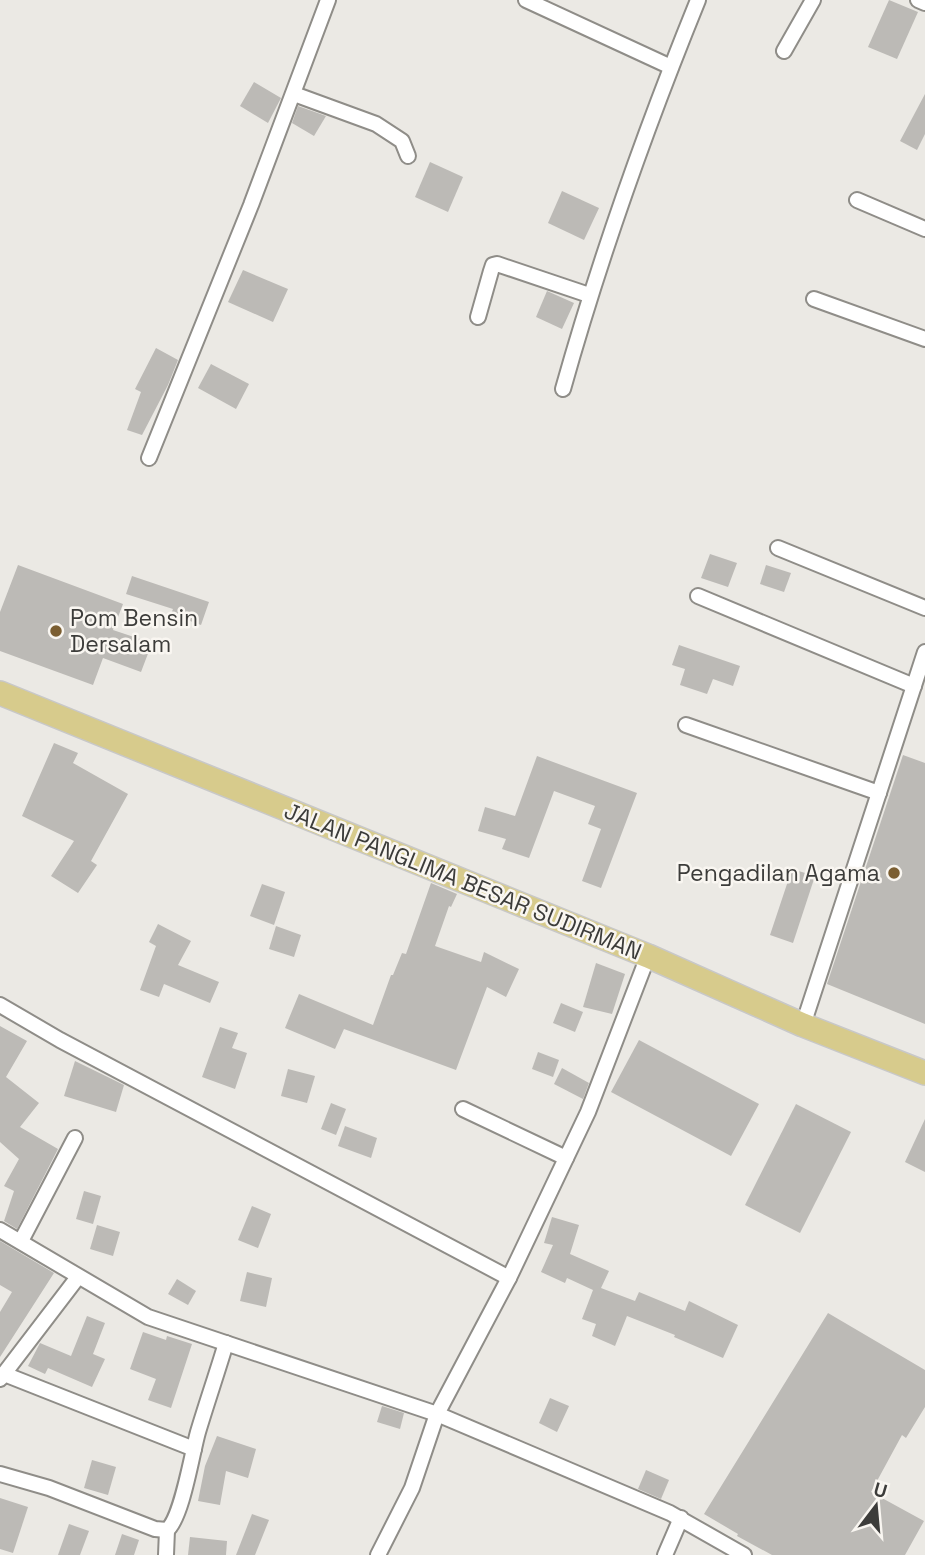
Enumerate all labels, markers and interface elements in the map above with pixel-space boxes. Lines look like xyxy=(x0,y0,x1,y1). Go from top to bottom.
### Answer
place label: Pom Bensin Dersalam xyxy=(70,603,198,659)
marker: Pom Bensin Dersalam xyxy=(48,623,64,639)
street label: JALAN PANGLIMA BESAR SUDIRMAN xyxy=(280,795,646,967)
place label: Pengadilan Agama xyxy=(677,858,880,888)
marker: Pengadilan Agama xyxy=(886,865,902,881)
north arrow xyxy=(841,1471,911,1541)
text: U xyxy=(871,1476,890,1504)

